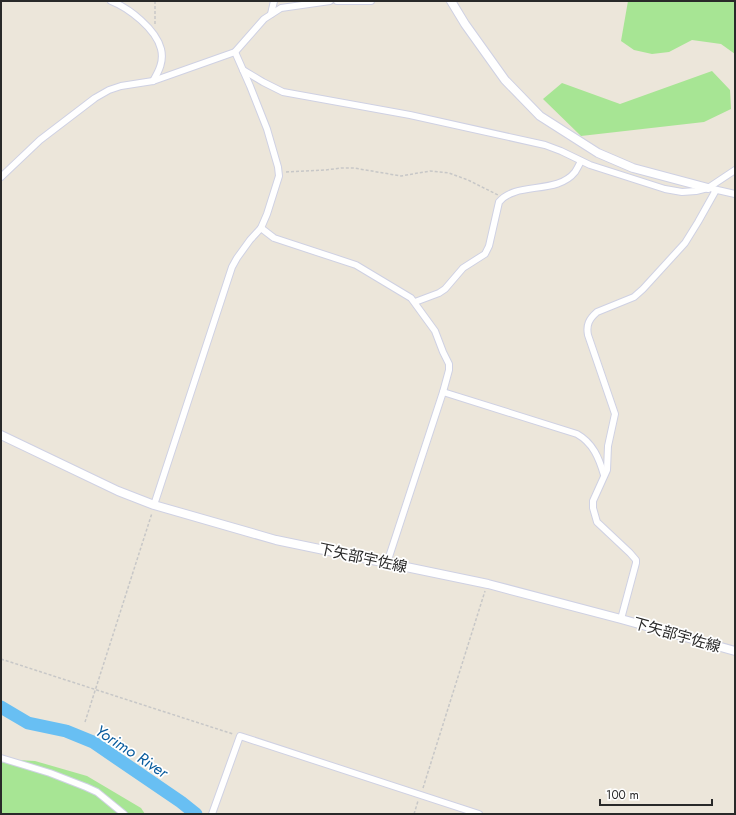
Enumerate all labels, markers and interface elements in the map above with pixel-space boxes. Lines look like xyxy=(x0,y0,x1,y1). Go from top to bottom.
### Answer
street label: 下矢部宇佐線 xyxy=(317,538,409,578)
street label: 下矢部宇佐線 xyxy=(631,612,723,658)
water label: Yorimo River xyxy=(91,719,174,785)
scale bar xyxy=(600,781,712,807)
text: 100 m xyxy=(606,786,639,804)

